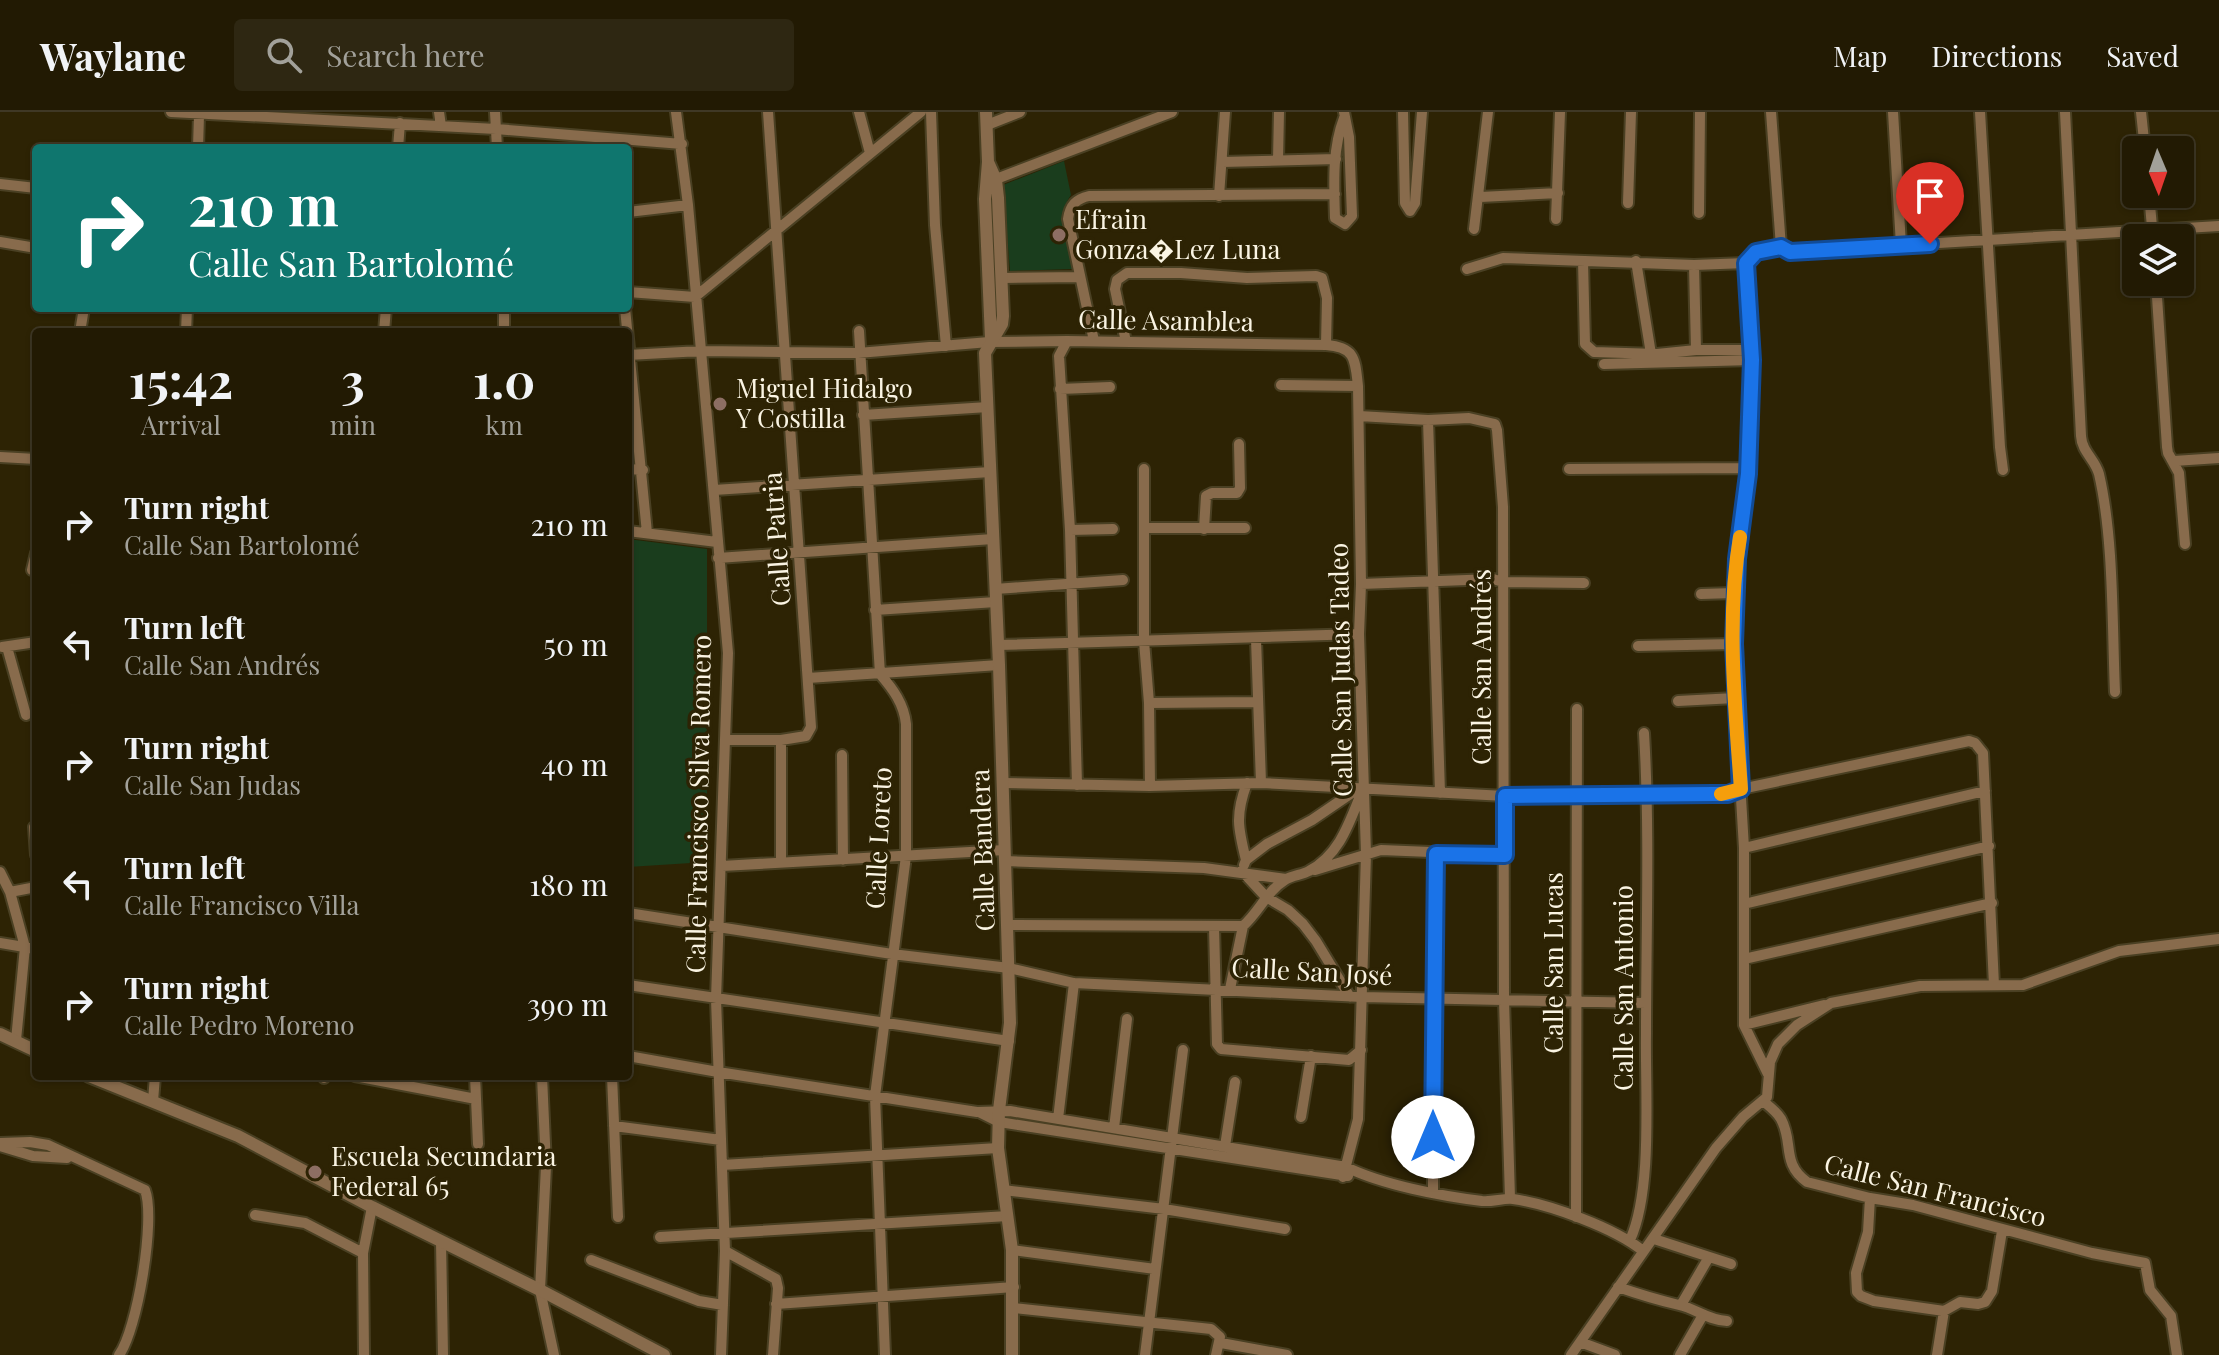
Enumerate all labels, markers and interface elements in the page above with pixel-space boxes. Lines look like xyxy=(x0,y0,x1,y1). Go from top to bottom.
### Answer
search box xyxy=(234,19,794,91)
text: Waylane xyxy=(40,30,186,81)
icon: search xyxy=(262,33,306,77)
text: Search here xyxy=(326,35,485,75)
text: Map xyxy=(1833,37,1887,74)
text: Directions xyxy=(1931,37,2062,74)
text: Saved xyxy=(2106,37,2179,74)
north arrow xyxy=(2122,136,2194,208)
map controls xyxy=(2122,136,2194,296)
pin xyxy=(1896,162,1964,244)
text: 210 m xyxy=(188,166,339,241)
icon: arrive xyxy=(1908,174,1952,218)
icon: right xyxy=(56,176,160,280)
place label: Efrain Gonza�Lez Luna xyxy=(1075,201,1281,266)
button: layers xyxy=(2122,224,2194,296)
marker: Efrain Gonza�Lez Luna xyxy=(1050,226,1068,244)
text: Calle San Bartolomé xyxy=(188,238,514,286)
street label: Calle Asamblea xyxy=(1078,300,1254,339)
text: 15:42 xyxy=(129,347,233,411)
text: 3 xyxy=(341,347,365,411)
text: 1.0 xyxy=(473,347,535,411)
place label: Miguel Hidalgo Y Costilla xyxy=(735,370,913,435)
marker: Miguel Hidalgo Y Costilla xyxy=(711,395,729,413)
text: Arrival xyxy=(141,407,221,442)
text: min xyxy=(330,407,376,442)
text: km xyxy=(485,407,523,442)
street label: Calle Patria xyxy=(753,471,798,607)
text: Turn right xyxy=(124,487,269,527)
icon: right xyxy=(56,502,100,546)
text: 210 m xyxy=(530,504,608,544)
text: Calle San Bartolomé xyxy=(124,527,360,562)
street label: Calle San Judas Tadeo xyxy=(1320,543,1359,797)
street label: Calle San Andrés xyxy=(1463,569,1498,765)
text: Turn left xyxy=(124,607,245,647)
icon: left xyxy=(56,622,100,666)
text: 50 m xyxy=(543,624,608,664)
street label: Calle Francisco Silva Romero xyxy=(677,634,718,974)
text: Calle San Andrés xyxy=(124,647,320,682)
text: Turn right xyxy=(124,727,269,767)
icon: right xyxy=(56,742,100,786)
text: 40 m xyxy=(541,744,608,784)
street label: Calle Loreto xyxy=(856,766,899,910)
text: Calle San Judas xyxy=(124,767,301,802)
street label: Calle Bandera xyxy=(961,768,1002,932)
text: Turn left xyxy=(124,847,245,887)
icon: left xyxy=(56,862,100,906)
text: 180 m xyxy=(529,864,608,904)
street label: Calle San Lucas xyxy=(1535,872,1570,1054)
street label: Calle San Antonio xyxy=(1605,885,1640,1091)
text: Calle Francisco Villa xyxy=(124,887,359,922)
street label: Calle San José xyxy=(1231,949,1393,992)
text: Turn right xyxy=(124,967,269,1007)
icon: right xyxy=(56,982,100,1026)
text: 390 m xyxy=(527,984,608,1024)
text: Calle Pedro Moreno xyxy=(124,1007,354,1042)
position arrow xyxy=(1391,1095,1475,1179)
place label: Escuela Secundaria Federal 65 xyxy=(331,1138,557,1203)
street label: Calle San Francisco xyxy=(1821,1145,2050,1234)
marker: Escuela Secundaria Federal 65 xyxy=(306,1163,324,1181)

